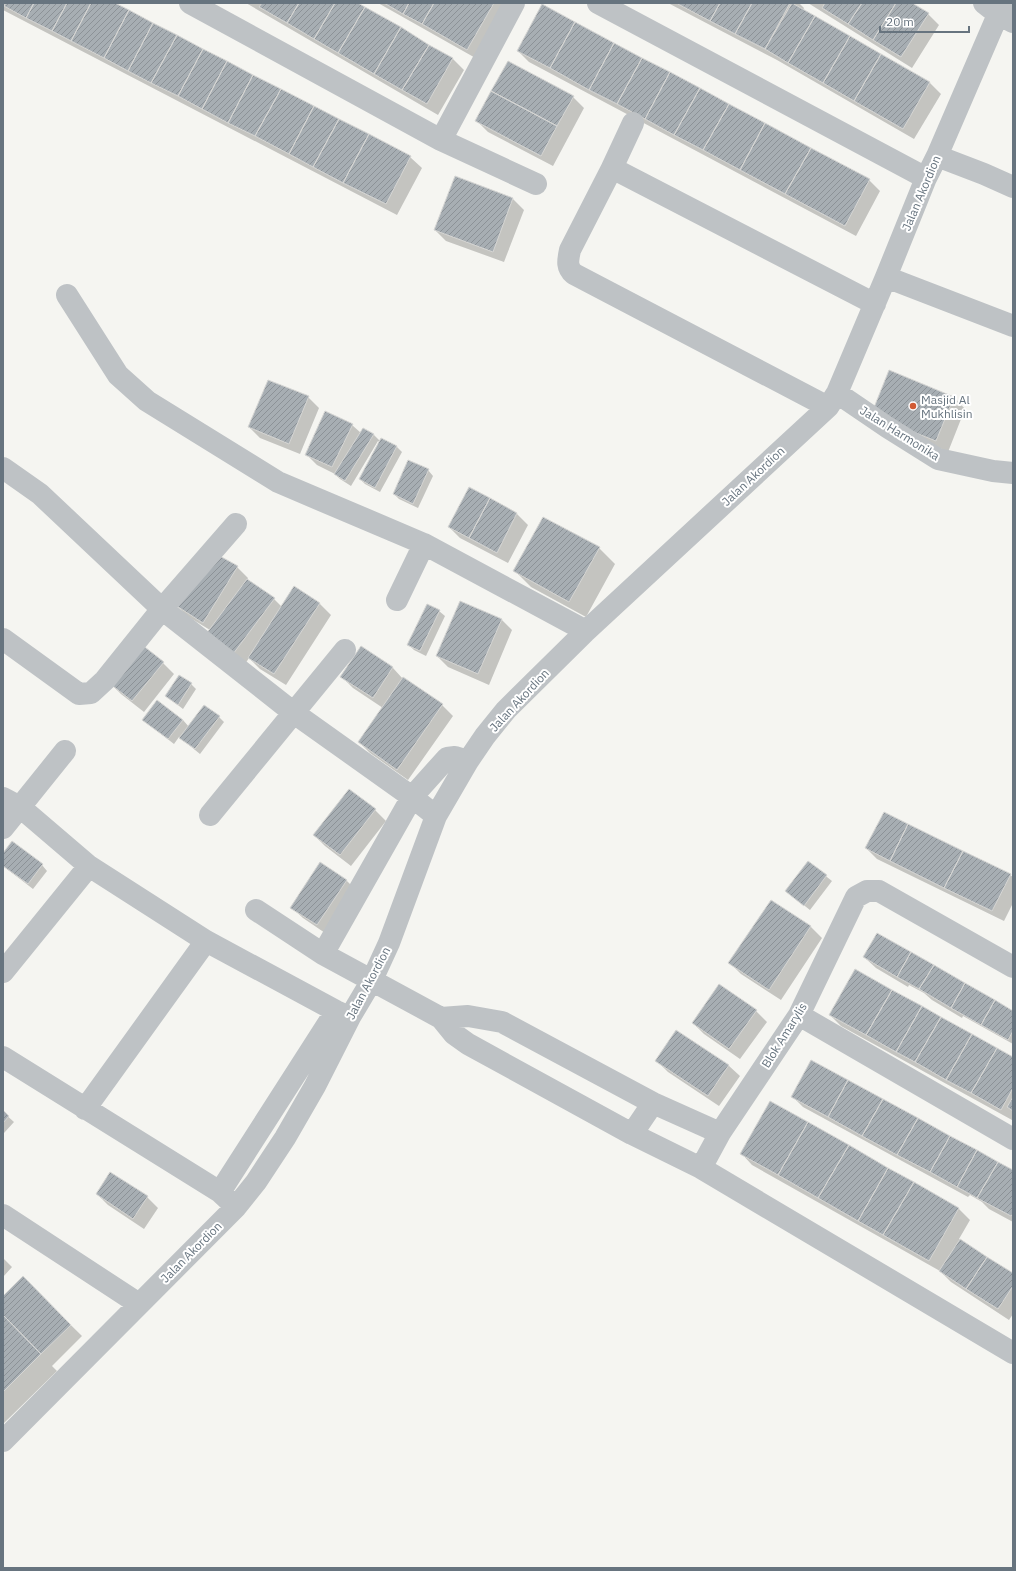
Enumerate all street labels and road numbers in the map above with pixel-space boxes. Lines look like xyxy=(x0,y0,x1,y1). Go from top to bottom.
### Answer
street label: Jalan Akordion xyxy=(898,153,944,233)
street label: Jalan Harmonika xyxy=(858,403,943,464)
street label: Jalan Akordion xyxy=(719,443,787,509)
street label: Jalan Akordion xyxy=(486,666,552,734)
street label: Jalan Akordion xyxy=(343,944,393,1022)
street label: Blok Amarylis xyxy=(758,999,810,1070)
street label: Jalan Akordion xyxy=(157,1218,225,1286)

